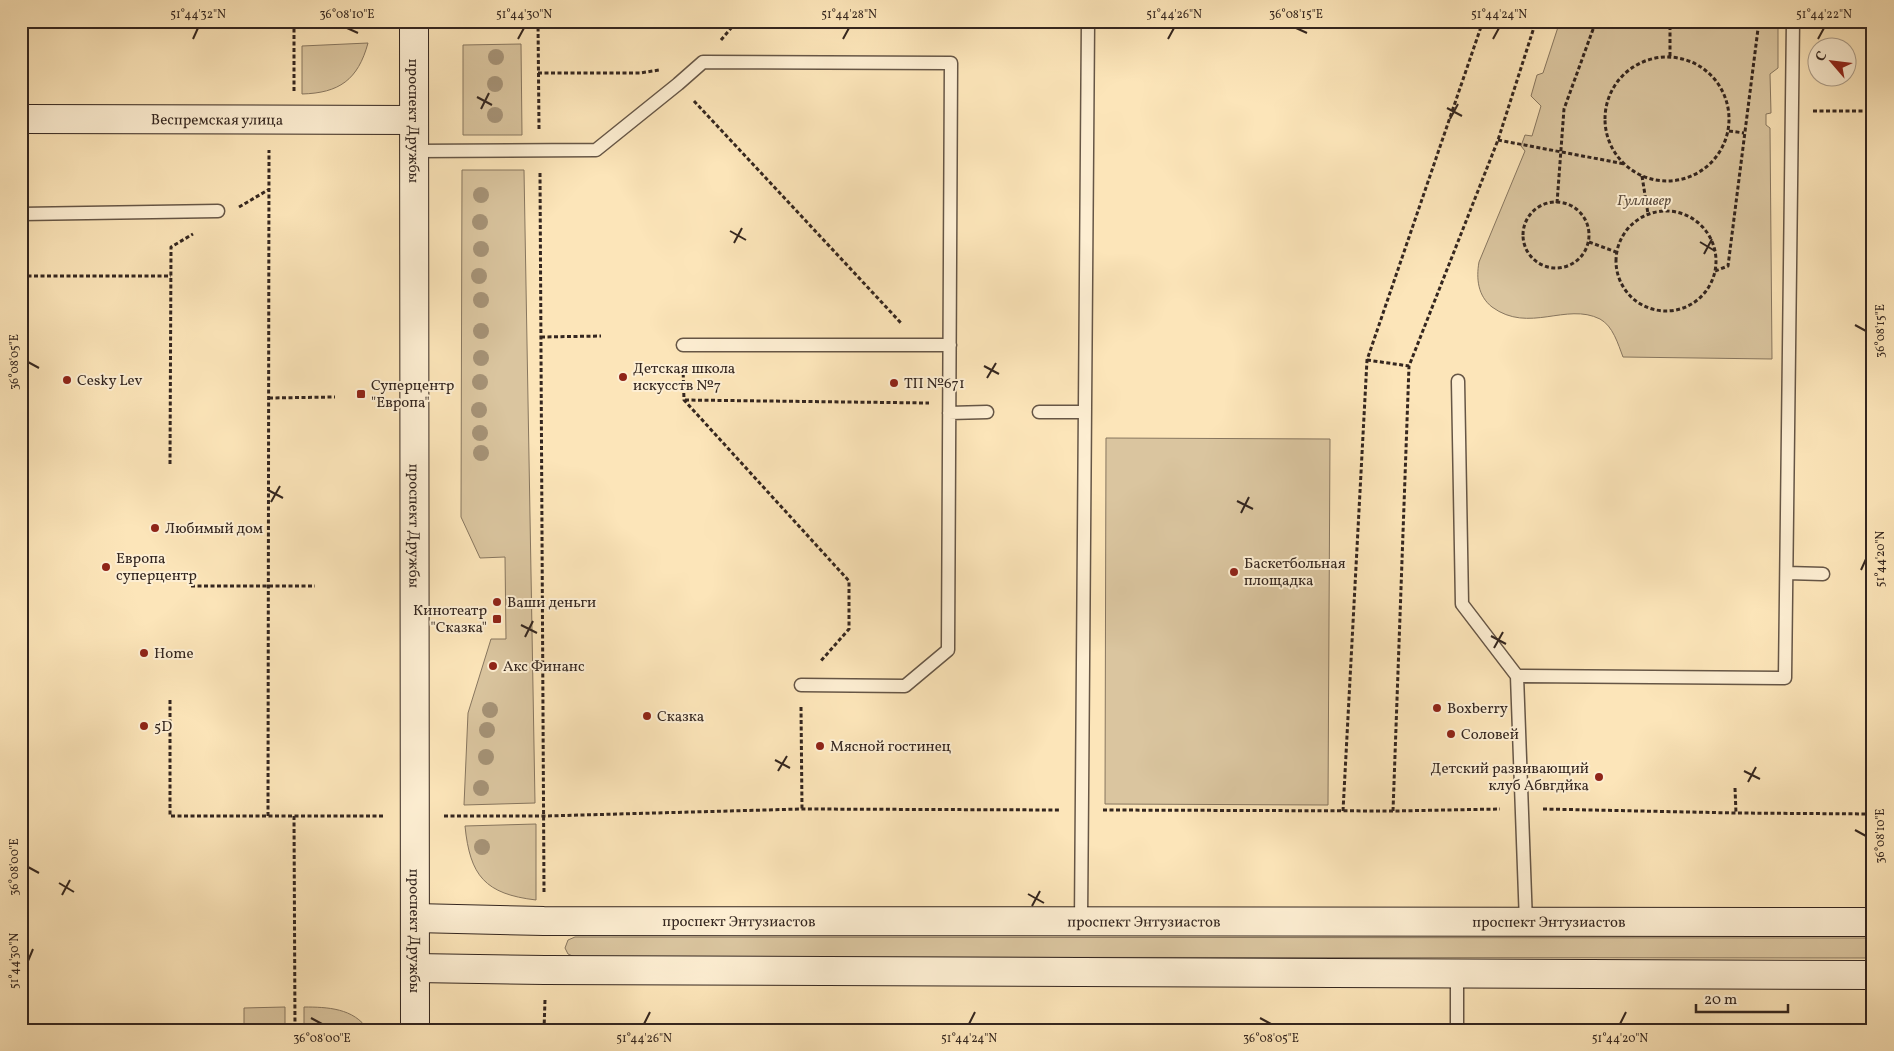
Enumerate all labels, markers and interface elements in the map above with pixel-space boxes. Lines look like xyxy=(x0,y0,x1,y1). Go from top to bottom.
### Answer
text: 51°44'32"N xyxy=(170,7,226,23)
text: 36°08'10"E xyxy=(319,7,375,23)
text: 51°44'30"N xyxy=(496,7,552,23)
text: 51°44'28"N xyxy=(821,7,877,23)
text: 51°44'26"N xyxy=(1146,7,1202,23)
text: 36°08'15"E xyxy=(1269,7,1323,23)
text: 51°44'24"N xyxy=(1471,7,1527,23)
text: 51°44'22"N xyxy=(1796,7,1852,23)
north arrow xyxy=(1806,38,1856,88)
text: С xyxy=(1811,48,1832,65)
street label: проспект Дружбы xyxy=(402,59,423,184)
street label: Веспремская улица xyxy=(151,110,283,132)
park label: Гулливер xyxy=(1617,191,1671,212)
text: 36°08'15"E xyxy=(1873,304,1889,358)
text: 36°08'05"E xyxy=(7,334,23,390)
place label: Детская школа искусств №7 xyxy=(633,359,735,397)
place label: Cesky Lev xyxy=(77,371,143,392)
marker: Детская школа искусств №7 xyxy=(617,371,629,383)
marker: Cesky Lev xyxy=(61,374,73,386)
place label: ТП №671 xyxy=(904,374,965,395)
place label: Суперцентр "Европа" xyxy=(371,376,454,414)
marker: ТП №671 xyxy=(888,377,900,389)
marker: Суперцентр "Европа" xyxy=(355,388,367,400)
street label: проспект Дружбы xyxy=(402,464,424,589)
place label: Любимый дом xyxy=(165,519,263,540)
marker: Любимый дом xyxy=(149,522,161,534)
text: 51°44'20"N xyxy=(1873,531,1889,587)
place label: Европа суперцентр xyxy=(116,549,197,587)
place label: Баскетбольная площадка xyxy=(1244,554,1346,592)
marker: Европа суперцентр xyxy=(100,561,112,573)
marker: Баскетбольная площадка xyxy=(1228,566,1240,578)
place label: Ваши деньги xyxy=(507,593,596,614)
marker: Ваши деньги xyxy=(491,596,503,608)
place label: Кинотеатр "Сказка" xyxy=(413,601,487,639)
marker: Кинотеатр "Сказка" xyxy=(491,613,503,625)
place label: Home xyxy=(154,644,194,665)
marker: Home xyxy=(138,647,150,659)
place label: Акс Финанс xyxy=(503,657,585,678)
marker: Акс Финанс xyxy=(487,660,499,672)
place label: Boxberry xyxy=(1447,699,1508,720)
marker: Boxberry xyxy=(1431,702,1443,714)
place label: Сказка xyxy=(657,707,704,728)
marker: Сказка xyxy=(641,710,653,722)
place label: 5D xyxy=(154,717,172,738)
marker: 5D xyxy=(138,720,150,732)
place label: Соловей xyxy=(1461,725,1519,746)
marker: Соловей xyxy=(1445,728,1457,740)
place label: Мясной гостинец xyxy=(830,737,952,758)
marker: Мясной гостинец xyxy=(814,740,826,752)
place label: Детский развивающий клуб Абвгдйка xyxy=(1431,759,1589,797)
marker: Детский развивающий клуб Абвгдйка xyxy=(1593,771,1605,783)
text: 36°08'10"E xyxy=(1873,808,1889,864)
text: 36°08'00"E xyxy=(7,838,23,896)
street label: проспект Дружбы xyxy=(403,869,424,994)
street label: проспект Энтузиастов xyxy=(662,912,816,933)
street label: проспект Энтузиастов xyxy=(1067,912,1221,934)
street label: проспект Энтузиастов xyxy=(1472,913,1626,934)
text: 51°44'30"N xyxy=(7,933,23,989)
scale bar xyxy=(1696,981,1789,1013)
text: 20 m xyxy=(1704,990,1737,1011)
text: 36°08'00"E xyxy=(293,1031,351,1047)
text: 51°44'26"N xyxy=(616,1031,672,1047)
text: 51°44'24"N xyxy=(941,1031,997,1047)
text: 36°08'05"E xyxy=(1243,1031,1299,1047)
text: 51°44'20"N xyxy=(1592,1031,1648,1047)

